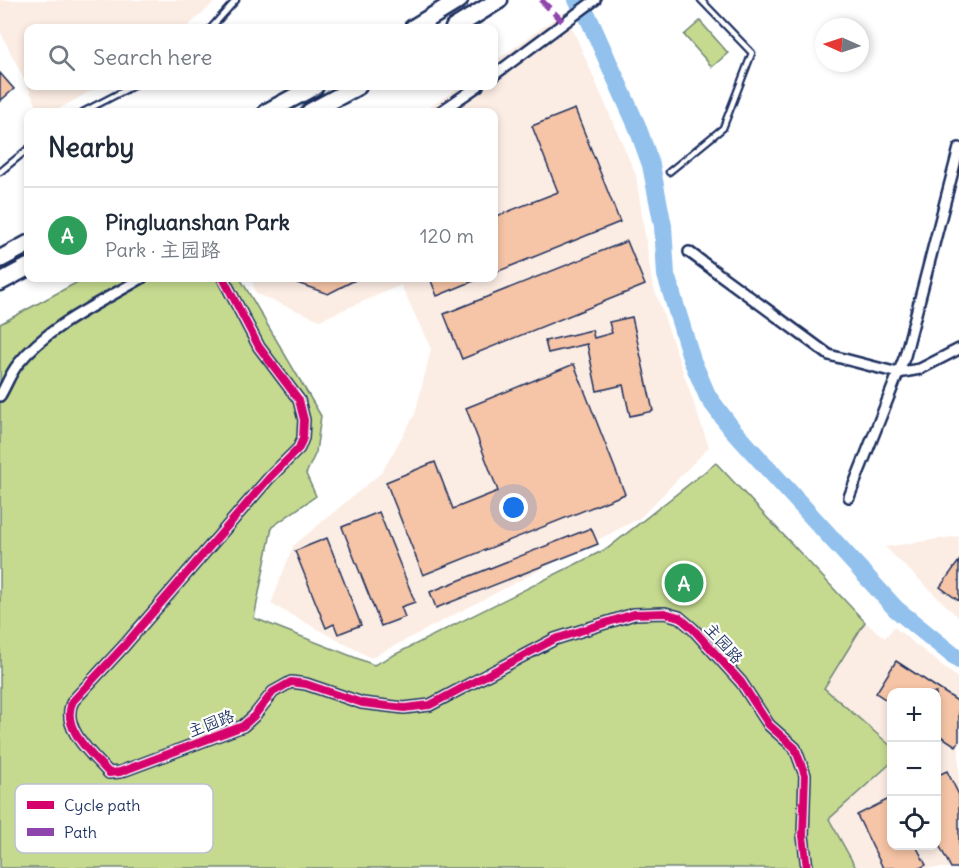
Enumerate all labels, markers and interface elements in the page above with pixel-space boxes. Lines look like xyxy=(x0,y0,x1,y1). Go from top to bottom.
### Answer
north arrow xyxy=(815,18,869,72)
search box xyxy=(24,24,498,90)
icon: search xyxy=(45,41,78,74)
text: Search here xyxy=(93,43,212,71)
text: Nearby xyxy=(48,131,134,164)
text: Pingluanshan Park xyxy=(105,208,290,236)
text: A xyxy=(61,223,74,248)
text: 120 m xyxy=(420,223,474,248)
text: Park · 主园路 xyxy=(105,237,220,262)
your location xyxy=(499,493,528,522)
pin: A xyxy=(664,560,704,606)
street label: 主园路 xyxy=(701,618,747,668)
map controls xyxy=(887,688,941,850)
button: + xyxy=(887,688,941,742)
street label: 主园路 xyxy=(185,705,237,741)
button: − xyxy=(887,742,941,796)
legend xyxy=(15,784,213,853)
text: Cycle path xyxy=(64,795,140,815)
button: locate xyxy=(887,796,941,850)
text: Path xyxy=(64,822,97,842)

